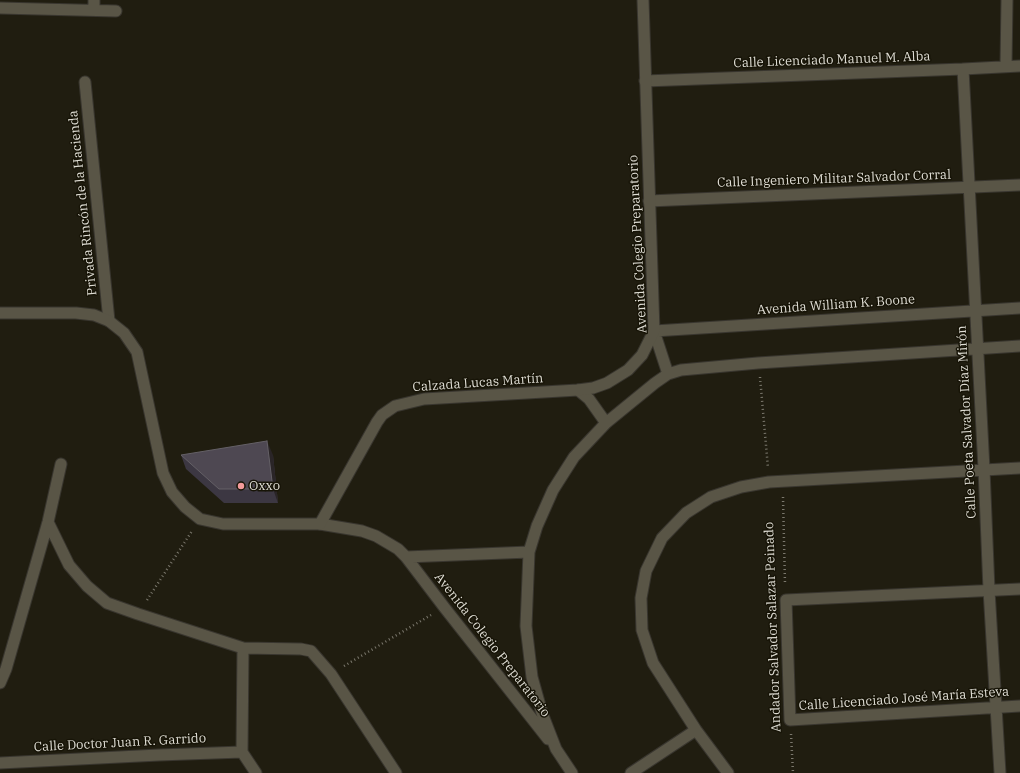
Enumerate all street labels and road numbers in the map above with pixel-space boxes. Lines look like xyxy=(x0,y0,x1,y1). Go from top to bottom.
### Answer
street label: Calle Licenciado Manuel M. Alba xyxy=(733,49,931,71)
street label: Privada Rincón de la Hacienda xyxy=(65,109,101,297)
street label: Avenida Colegio Preparatorio xyxy=(626,154,650,334)
street label: Calle Ingeniero Militar Salvador Corral xyxy=(717,167,951,191)
street label: Avenida William K. Boone xyxy=(756,292,916,318)
street label: Calle Poeta Salvador Díaz Mirón xyxy=(954,325,980,519)
street label: Calzada Lucas Martín xyxy=(412,371,544,395)
street label: Andador Salvador Salazar Peinado xyxy=(762,522,784,732)
street label: Avenida Colegio Preparatorio xyxy=(431,570,553,720)
street label: Calle Licenciado José María Esteva xyxy=(798,684,1010,714)
street label: Calle Doctor Juan R. Garrido xyxy=(33,731,207,755)

